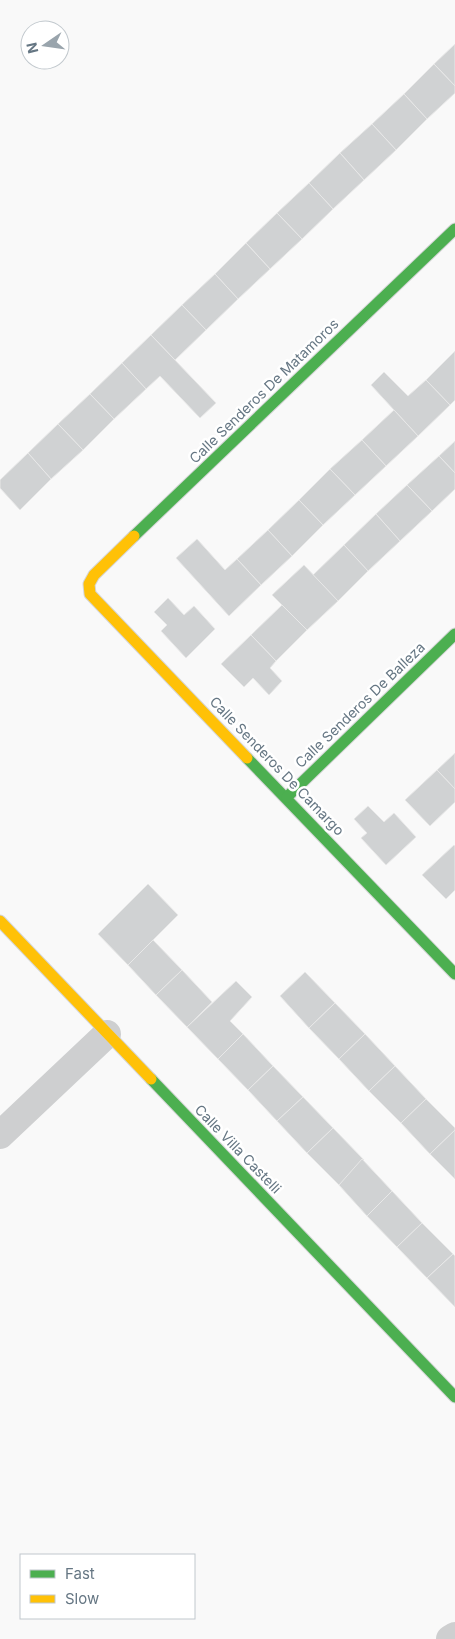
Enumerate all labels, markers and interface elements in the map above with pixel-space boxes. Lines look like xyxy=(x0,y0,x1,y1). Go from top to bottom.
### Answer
north arrow xyxy=(20,20,70,70)
text: N xyxy=(22,41,41,55)
street label: Calle Senderos De Matamoros xyxy=(186,315,342,466)
street label: Calle Senderos De Balleza xyxy=(291,638,428,771)
street label: Calle Senderos De Camargo xyxy=(207,693,348,839)
street label: Calle Villa Castelli xyxy=(192,1101,285,1197)
legend xyxy=(20,1554,195,1619)
text: Fast xyxy=(65,1564,95,1583)
text: Slow xyxy=(65,1589,99,1608)

